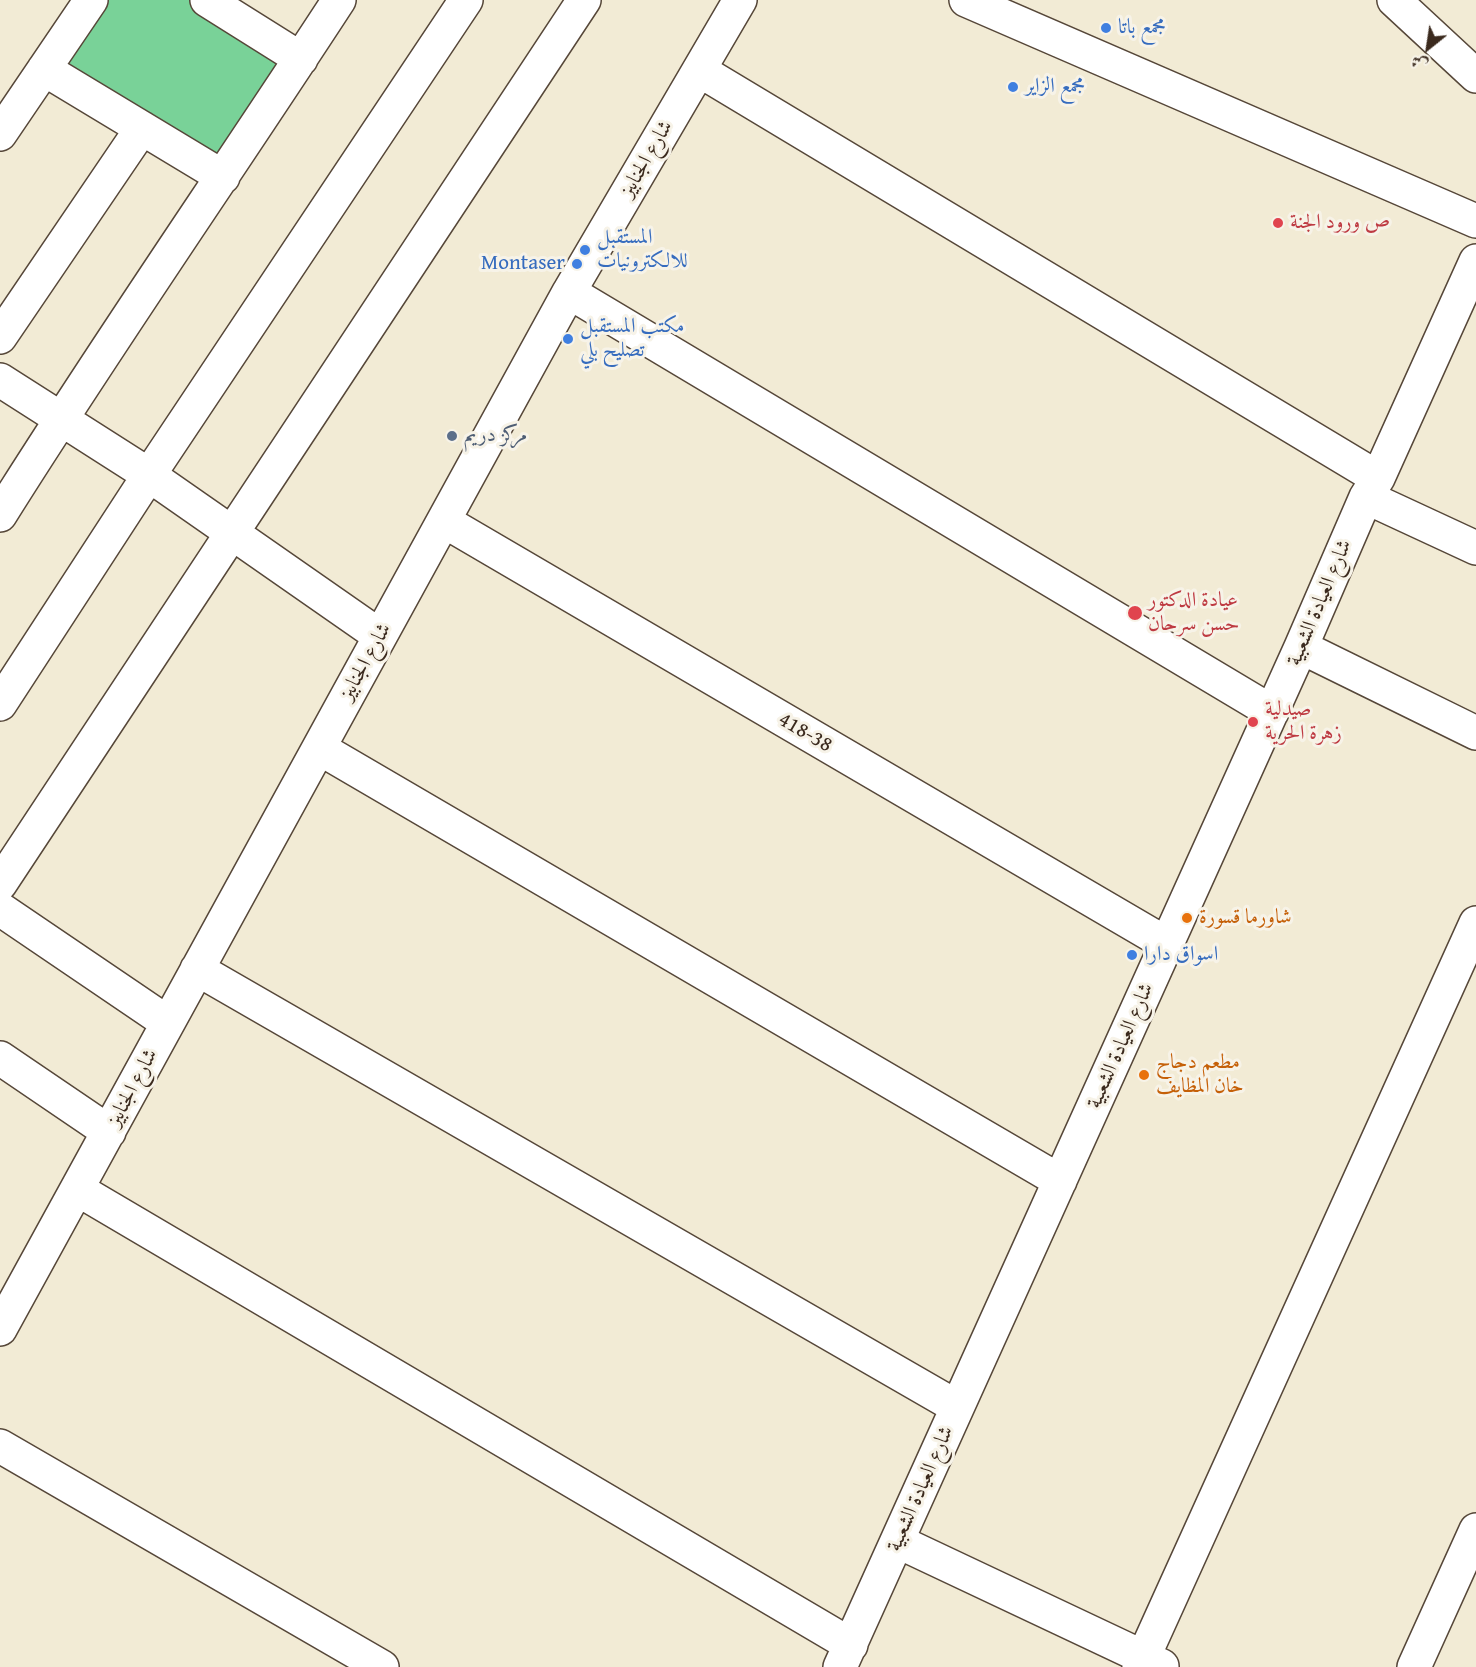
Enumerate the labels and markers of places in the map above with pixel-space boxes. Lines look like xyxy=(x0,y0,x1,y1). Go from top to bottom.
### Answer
place label: مجمع باتا xyxy=(1118,15,1166,41)
marker: مجمع باتا xyxy=(1099,21,1113,35)
place label: مجمع الزاير xyxy=(1025,74,1085,100)
marker: مجمع الزاير xyxy=(1006,80,1020,94)
place label: ص ورود الجنة xyxy=(1290,210,1390,236)
marker: ص ورود الجنة xyxy=(1271,216,1285,230)
place label: المستقبل للالكترونيات xyxy=(597,225,688,275)
marker: المستقبل للالكترونيات xyxy=(578,243,592,257)
place label: Montaser xyxy=(481,251,565,277)
marker: Montaser xyxy=(570,257,584,271)
place label: مكتب المستقبل تصليح بلي xyxy=(580,314,684,364)
marker: مكتب المستقبل تصليح بلي xyxy=(561,332,575,346)
place label: مركز دريم xyxy=(464,423,527,449)
marker: مركز دريم xyxy=(445,429,459,443)
place label: عيادة الدكتور حسن سرحان xyxy=(1148,588,1240,638)
marker: عيادة الدكتور حسن سرحان xyxy=(1126,604,1144,622)
place label: صيدلية زهرة الحرية xyxy=(1265,697,1342,747)
marker: صيدلية زهرة الحرية xyxy=(1246,715,1260,729)
place label: شاورما قسورة xyxy=(1199,905,1292,931)
marker: شاورما قسورة xyxy=(1180,911,1194,925)
place label: اسواق دارا xyxy=(1144,942,1218,968)
marker: اسواق دارا xyxy=(1125,948,1139,962)
place label: مطعم دجاج خان المظايف xyxy=(1156,1050,1244,1100)
marker: مطعم دجاج خان المظايف xyxy=(1137,1068,1151,1082)

